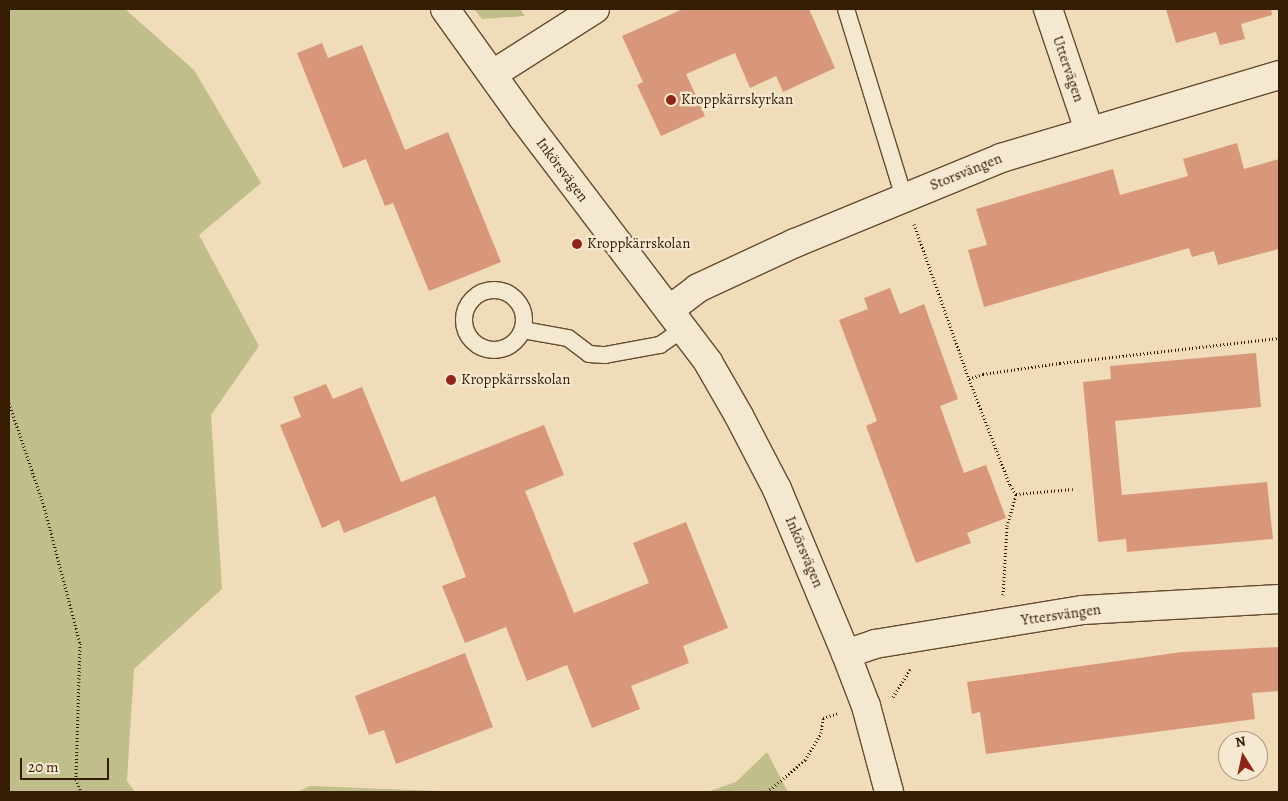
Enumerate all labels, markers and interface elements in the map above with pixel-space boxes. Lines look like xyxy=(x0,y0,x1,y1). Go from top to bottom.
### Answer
street label: Uttervägen xyxy=(1048,34,1088,104)
place label: Kroppkärrskyrkan xyxy=(681,91,793,109)
marker: Kroppkärrskyrkan xyxy=(665,94,677,106)
street label: Inkörsvägen xyxy=(532,134,592,206)
street label: Storsvängen xyxy=(927,149,1005,195)
place label: Kroppkärrskolan xyxy=(587,235,690,253)
marker: Kroppkärrskolan xyxy=(571,238,583,250)
place label: Kroppkärrsskolan xyxy=(461,371,571,389)
marker: Kroppkärrsskolan xyxy=(445,374,457,386)
street label: Inkörsvägen xyxy=(781,514,827,590)
street label: Yttersvängen xyxy=(1020,600,1102,630)
north arrow xyxy=(1218,731,1268,781)
text: N xyxy=(1234,731,1247,752)
scale bar xyxy=(22,748,111,780)
text: 20 m xyxy=(28,757,59,777)

